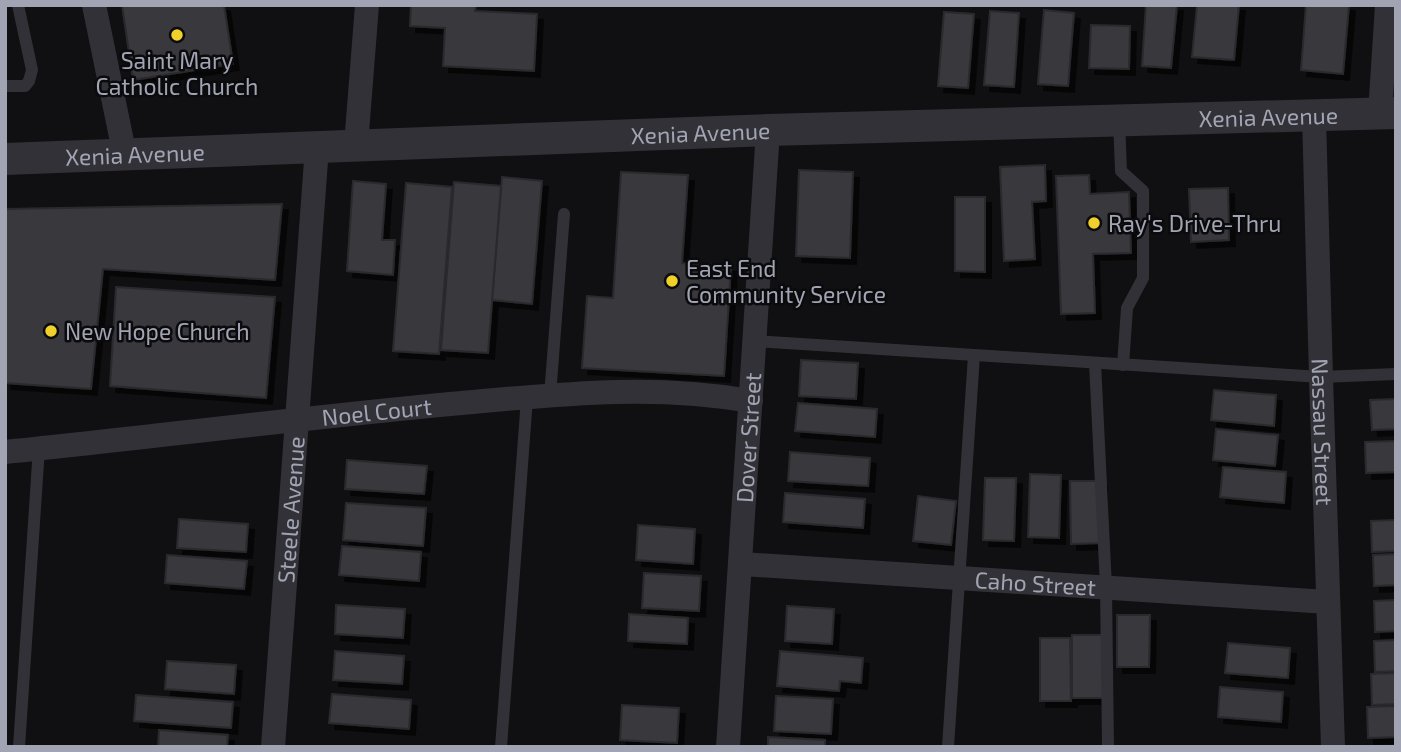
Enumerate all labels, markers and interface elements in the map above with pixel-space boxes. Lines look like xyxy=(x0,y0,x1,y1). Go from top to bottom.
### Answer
marker: Saint Mary Catholic Church xyxy=(169,27,185,43)
place label: Saint Mary Catholic Church xyxy=(96,46,258,100)
street label: Xenia Avenue xyxy=(1198,101,1338,132)
street label: Xenia Avenue xyxy=(630,116,771,149)
street label: Xenia Avenue xyxy=(65,137,205,171)
place label: Ray's Drive-Thru xyxy=(1108,209,1281,237)
marker: Ray's Drive-Thru xyxy=(1086,215,1102,231)
place label: East End Community Service xyxy=(686,254,886,308)
marker: East End Community Service xyxy=(664,273,680,289)
place label: New Hope Church xyxy=(65,317,250,345)
marker: New Hope Church xyxy=(43,323,59,339)
street label: Nassau Street xyxy=(1307,358,1339,506)
street label: Dover Street xyxy=(730,371,766,504)
street label: Noel Court xyxy=(320,392,433,431)
street label: Steele Avenue xyxy=(271,435,310,584)
street label: Caho Street xyxy=(974,565,1097,601)

